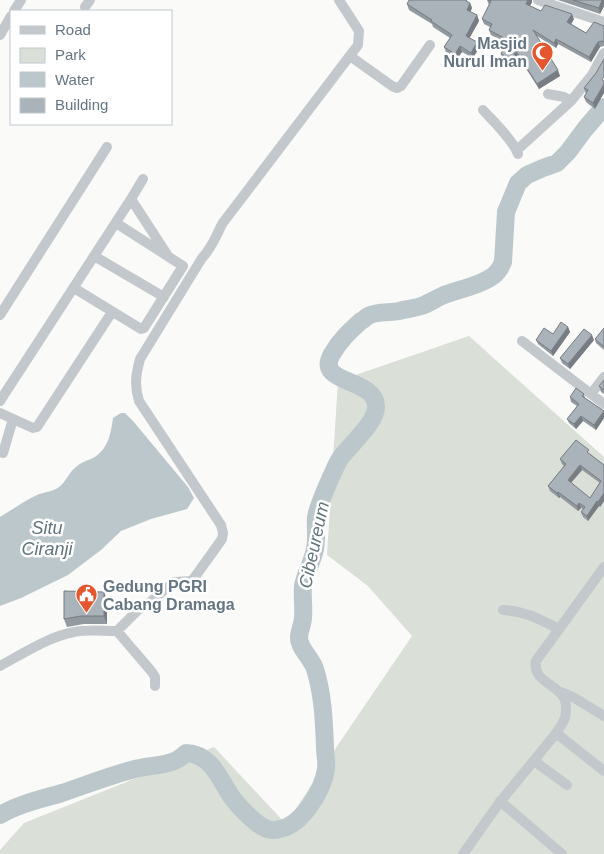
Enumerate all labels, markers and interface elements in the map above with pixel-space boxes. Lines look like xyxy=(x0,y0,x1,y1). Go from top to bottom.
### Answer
legend xyxy=(10,10,172,125)
text: Road xyxy=(55,21,91,38)
place label: Masjid Nurul Iman xyxy=(443,35,527,70)
mosque icon: Masjid Nurul Iman xyxy=(531,40,555,71)
text: Park xyxy=(55,46,86,63)
text: Water xyxy=(55,71,94,88)
text: Building xyxy=(55,96,108,113)
water label: Cibeureum xyxy=(295,500,333,590)
water label: Situ Ciranji xyxy=(21,518,74,559)
place label: Gedung PGRI Cabang Dramaga xyxy=(103,578,235,613)
public building icon: Gedung PGRI Cabang Dramaga xyxy=(75,583,99,614)

